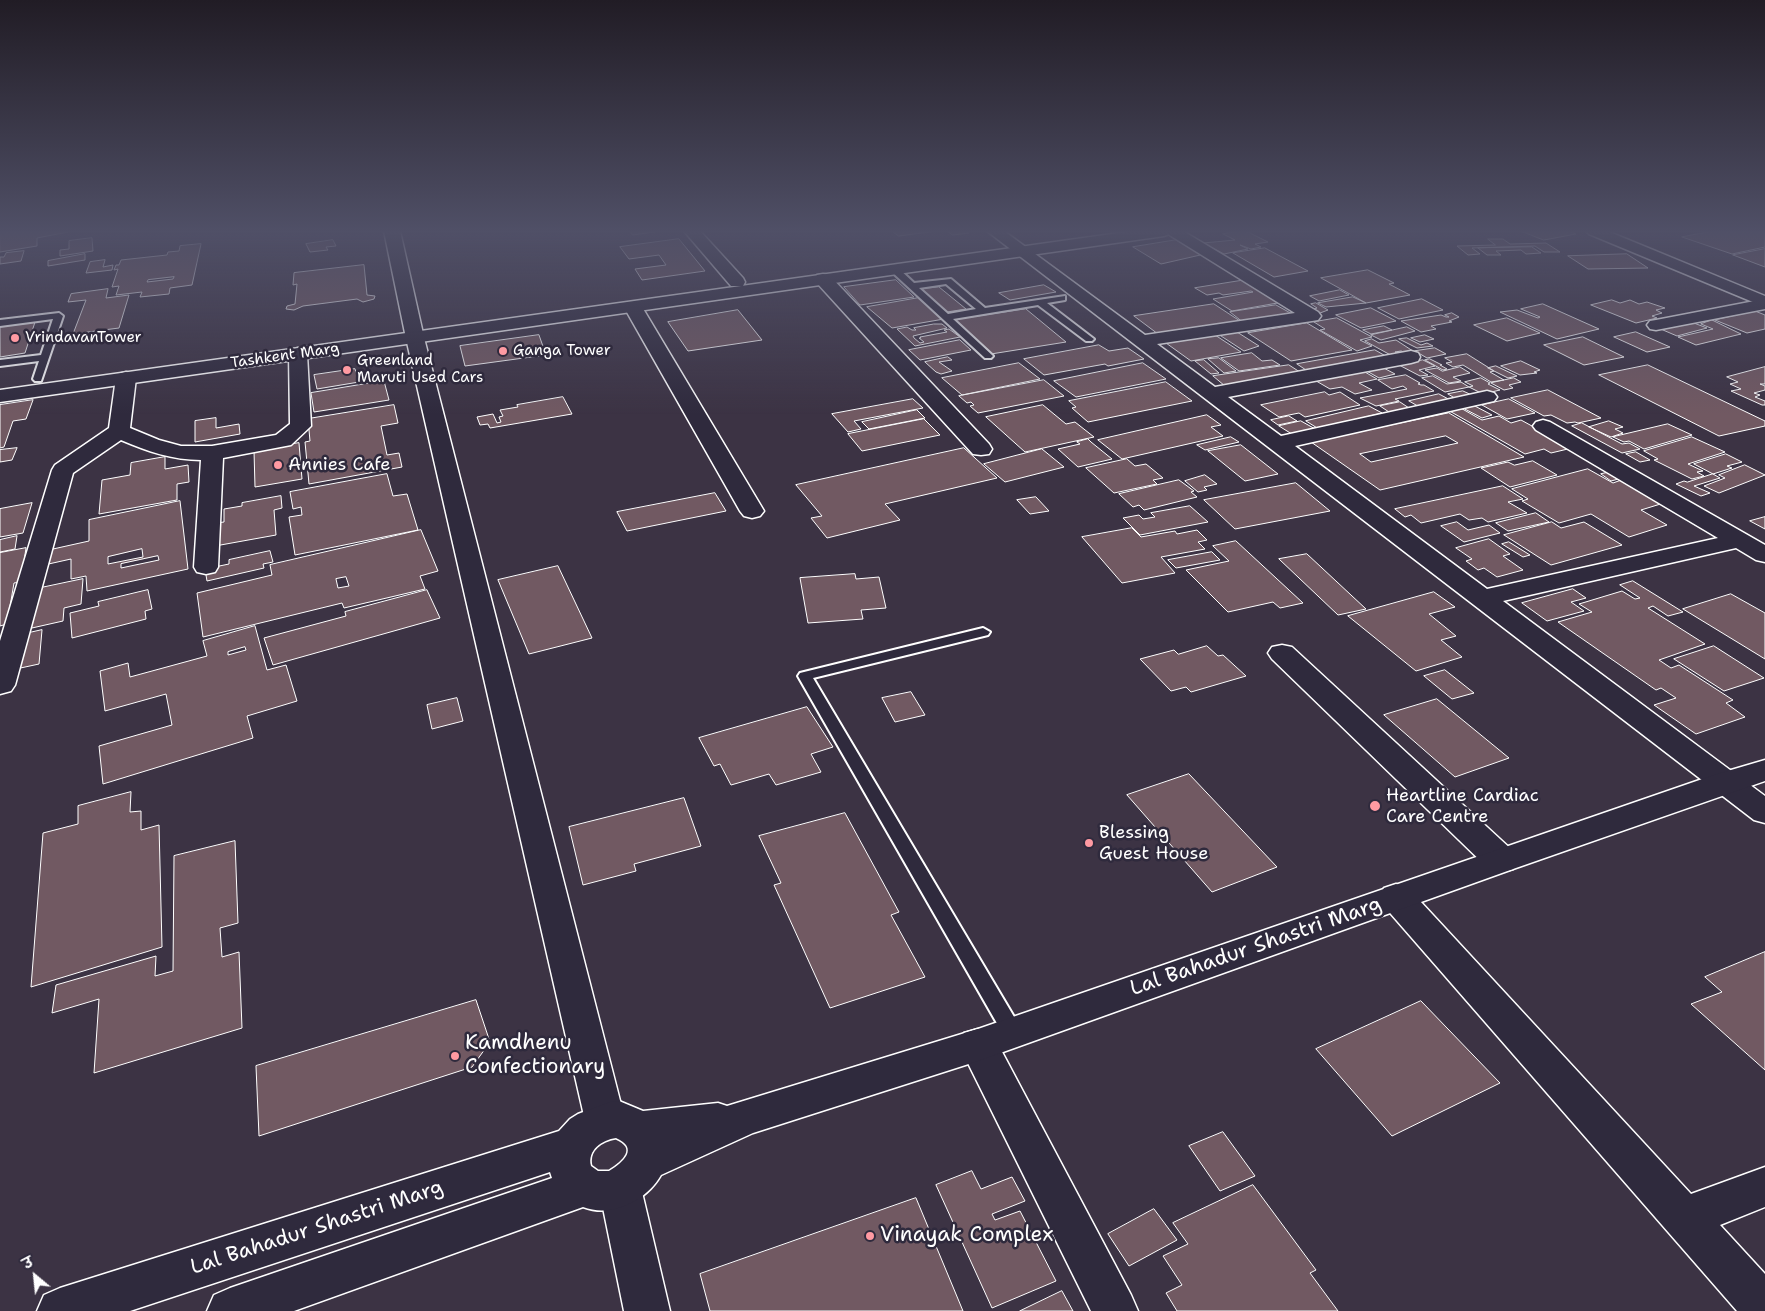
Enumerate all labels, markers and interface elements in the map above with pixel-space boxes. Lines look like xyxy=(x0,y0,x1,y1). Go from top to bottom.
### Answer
place label: VrindavanTower xyxy=(25,329,142,347)
marker: VrindavanTower xyxy=(9,332,21,344)
street label: Tashkent Marg xyxy=(230,339,340,373)
place label: Ganga Tower xyxy=(513,342,611,360)
marker: Ganga Tower xyxy=(497,345,509,357)
place label: Greenland Maruti Used Cars xyxy=(357,352,483,387)
marker: Greenland Maruti Used Cars xyxy=(341,364,353,376)
place label: Annies Cafe xyxy=(288,454,391,476)
marker: Annies Cafe xyxy=(272,459,284,471)
place label: Heartline Cardiac Care Centre xyxy=(1386,785,1539,828)
marker: Heartline Cardiac Care Centre xyxy=(1368,799,1382,813)
place label: Blessing Guest House xyxy=(1099,822,1208,864)
marker: Blessing Guest House xyxy=(1083,837,1095,849)
street label: Lal Bahadur Shastri Marg xyxy=(1127,892,1385,1002)
place label: Kamdhenu Confectionary xyxy=(465,1031,605,1081)
marker: Kamdhenu Confectionary xyxy=(449,1050,461,1062)
street label: Lal Bahadur Shastri Marg xyxy=(187,1175,447,1281)
place label: Vinayak Complex xyxy=(880,1223,1053,1249)
marker: Vinayak Complex xyxy=(864,1230,876,1242)
north arrow xyxy=(10,1251,60,1301)
text: उ xyxy=(20,1253,36,1273)

